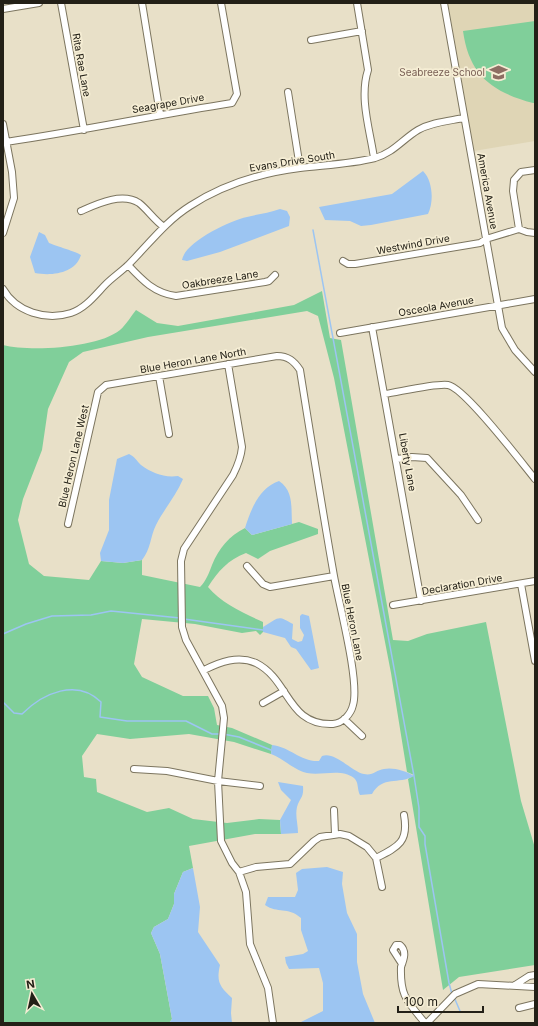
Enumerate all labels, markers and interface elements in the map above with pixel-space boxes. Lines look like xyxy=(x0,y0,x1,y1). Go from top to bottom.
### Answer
street label: Rita Rae Lane xyxy=(71,32,94,98)
school or university icon: Seabreeze School xyxy=(488,62,508,82)
place label: Seabreeze School xyxy=(399,66,485,78)
street label: Seagrape Drive xyxy=(131,91,205,115)
street label: Evans Drive South xyxy=(248,148,336,174)
street label: America Avenue xyxy=(475,152,501,230)
street label: Westwind Drive xyxy=(375,232,451,256)
street label: Oakbreeze Lane xyxy=(181,267,259,291)
street label: Osceola Avenue xyxy=(397,293,475,319)
street label: Blue Heron Lane North xyxy=(139,345,247,375)
street label: Blue Heron Lane West xyxy=(55,403,91,508)
street label: Liberty Lane xyxy=(397,432,419,492)
street label: Declaration Drive xyxy=(421,571,503,597)
street label: Blue Heron Lane xyxy=(340,583,366,662)
north arrow xyxy=(12,974,52,1014)
text: N xyxy=(25,977,36,992)
scale bar xyxy=(398,988,483,1014)
text: 100 m xyxy=(404,994,438,1009)

